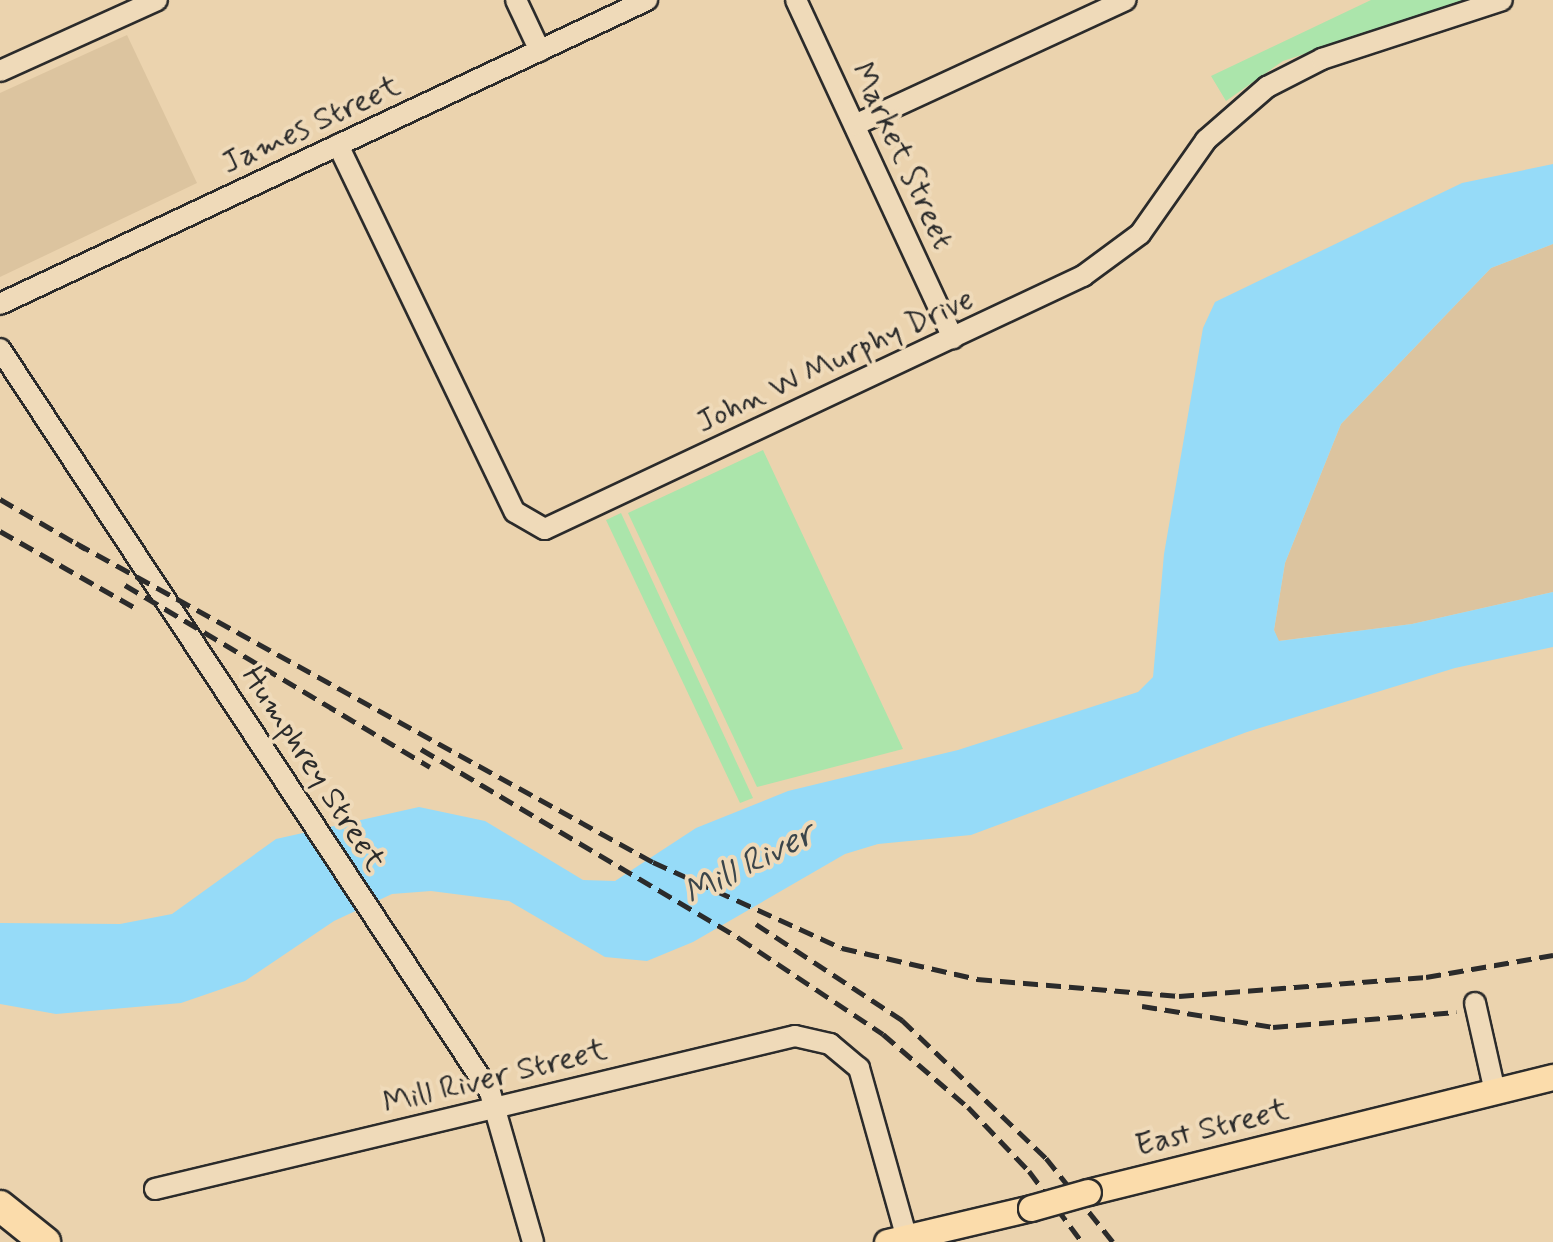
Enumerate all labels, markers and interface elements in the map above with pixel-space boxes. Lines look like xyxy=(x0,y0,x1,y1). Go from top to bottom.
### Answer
street label: Market Street xyxy=(841,54,963,258)
street label: James Street xyxy=(215,67,407,183)
street label: John W Murphy Drive xyxy=(692,281,978,441)
street label: Humphrey Street xyxy=(232,659,394,879)
water label: Mill River xyxy=(677,813,821,915)
street label: Mill River Street xyxy=(379,1031,611,1123)
street label: East Street xyxy=(1131,1090,1293,1166)

